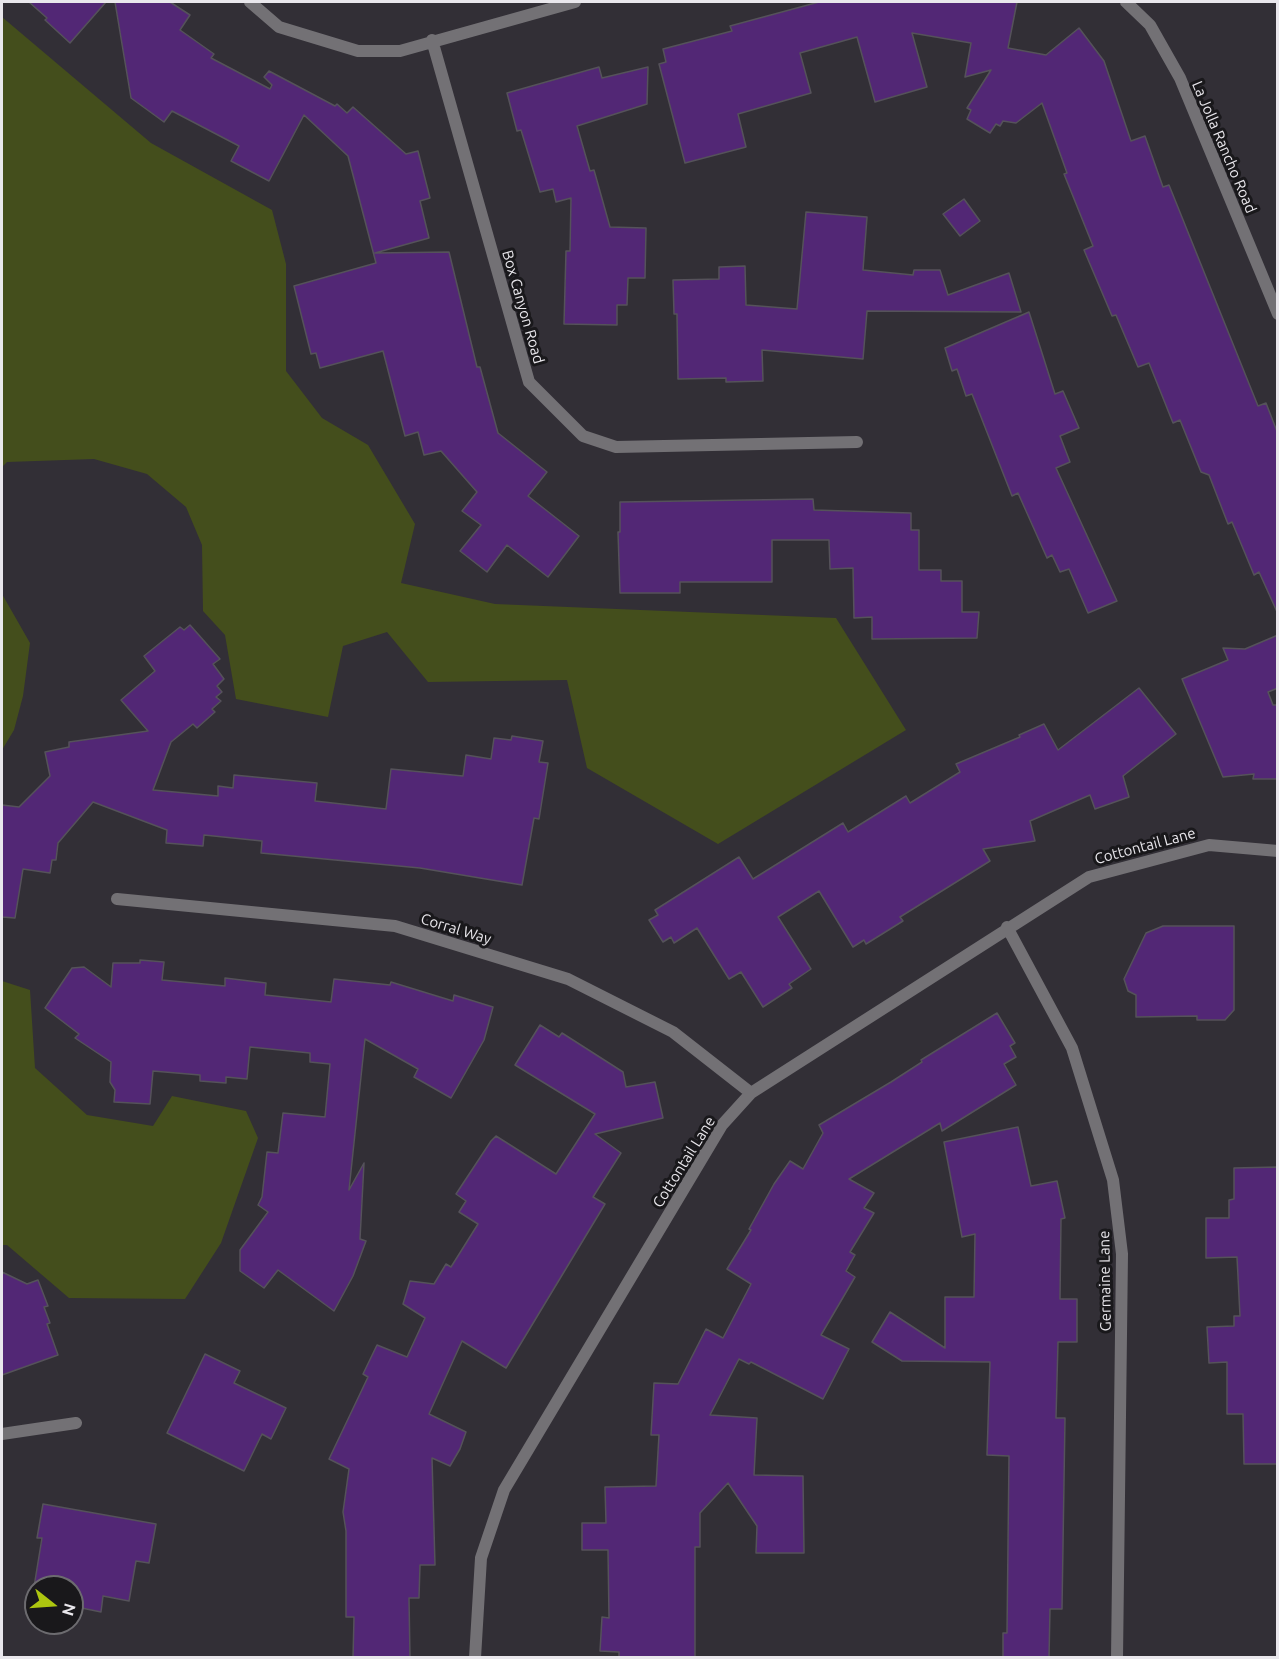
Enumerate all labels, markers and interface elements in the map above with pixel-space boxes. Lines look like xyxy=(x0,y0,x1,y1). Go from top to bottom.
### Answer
street label: La Jolla Rancho Road xyxy=(1188,78,1260,216)
street label: Box Canyon Road xyxy=(498,248,548,366)
street label: Cottontail Lane xyxy=(1093,824,1197,868)
street label: Corral Way xyxy=(419,910,493,948)
street label: Cottontail Lane xyxy=(649,1113,719,1211)
street label: Germaine Lane xyxy=(1095,1231,1115,1331)
north arrow xyxy=(24,1575,84,1635)
text: N xyxy=(59,1601,80,1618)

